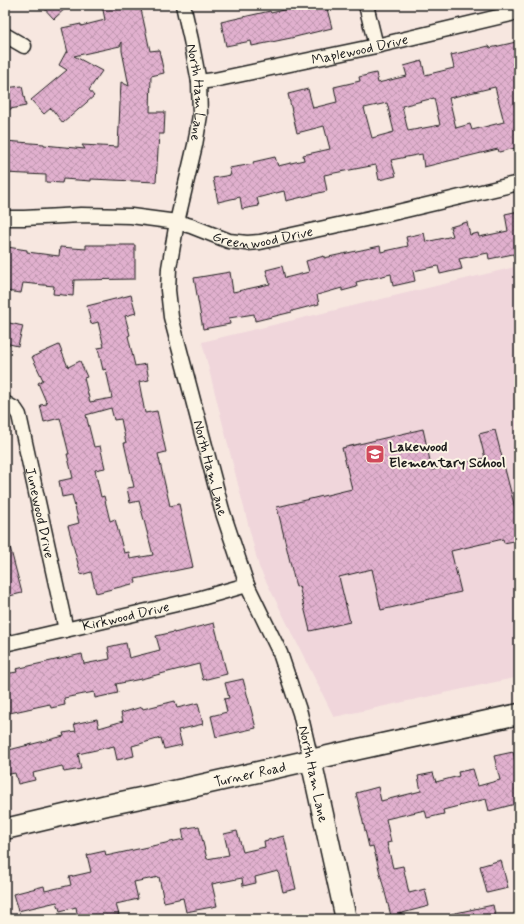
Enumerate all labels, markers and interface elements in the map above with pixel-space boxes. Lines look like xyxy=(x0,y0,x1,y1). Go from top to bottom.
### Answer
street label: Maplewood Drive xyxy=(310,31,410,69)
street label: North Ham Lane xyxy=(182,42,208,143)
street label: Greenwood Drive xyxy=(210,223,315,253)
street label: North Ham Lane xyxy=(189,418,231,519)
place label: Lakewood Elementary School xyxy=(389,438,505,472)
school or university icon: Lakewood Elementary School xyxy=(364,443,386,465)
street label: Junewood Drive xyxy=(21,466,58,560)
street label: Kirkwood Drive xyxy=(81,598,171,636)
street label: North Ham Lane xyxy=(294,724,332,825)
street label: Turner Road xyxy=(212,758,288,792)

